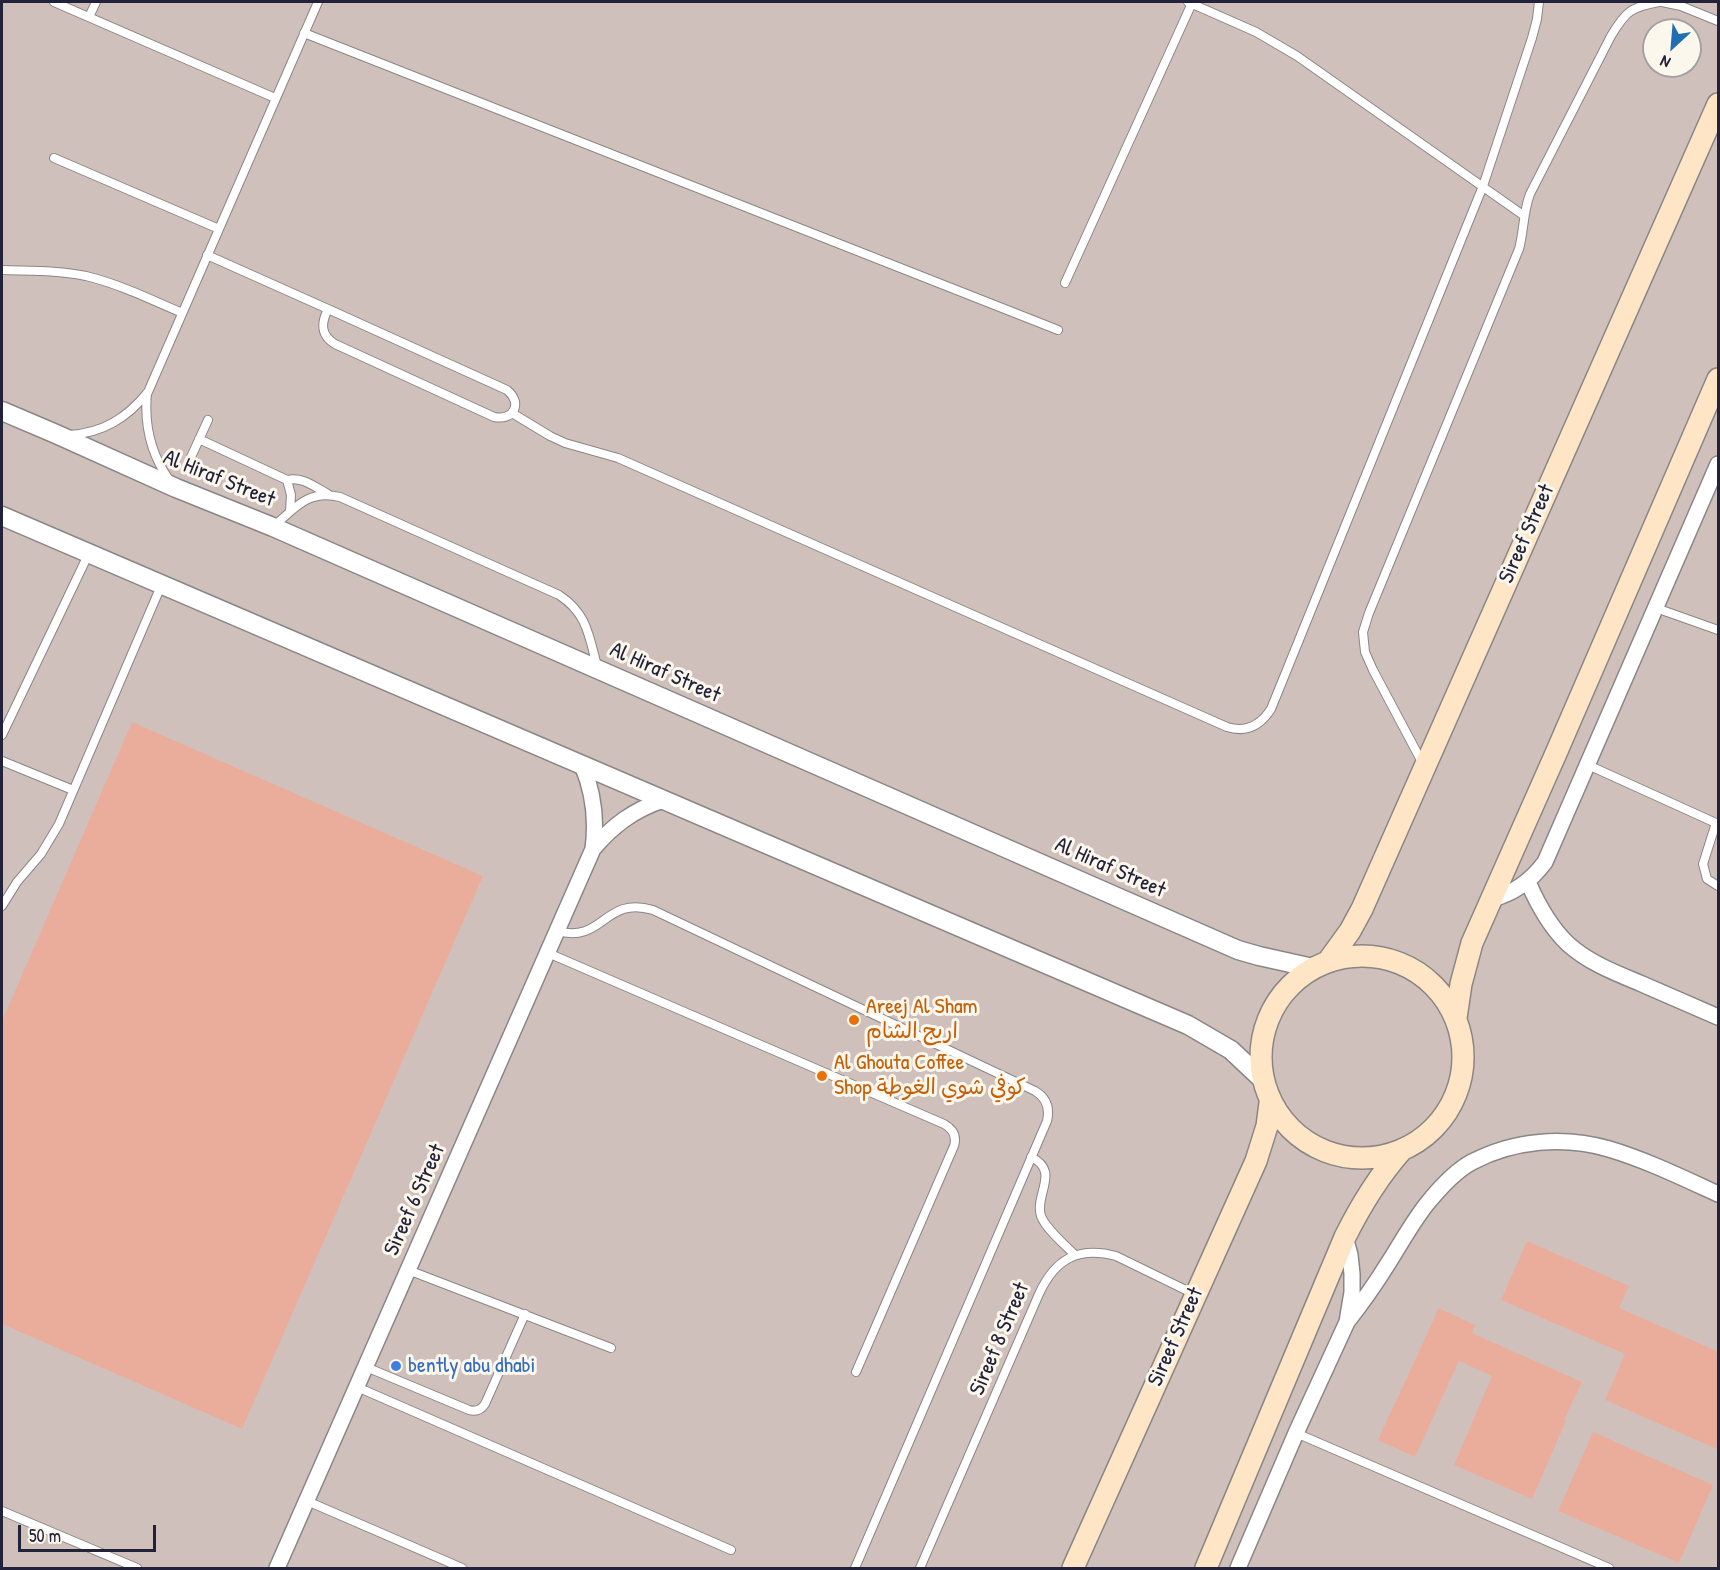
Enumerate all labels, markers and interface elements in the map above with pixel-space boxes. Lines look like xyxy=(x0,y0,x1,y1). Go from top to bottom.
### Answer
north arrow xyxy=(1642,18,1702,78)
text: N xyxy=(1656,51,1674,74)
street label: Al Hiraf Street xyxy=(159,445,279,513)
street label: Sireef Street xyxy=(1494,481,1560,587)
street label: Al Hiraf Street xyxy=(606,637,724,709)
street label: Al Hiraf Street xyxy=(1051,832,1169,904)
place label: Areej Al Sham اريج الشام xyxy=(866,994,978,1046)
marker: Areej Al Sham اريج الشام xyxy=(847,1013,861,1027)
place label: Al Ghouta Coffee Shop كوفي شوي الغوطة xyxy=(834,1050,1026,1102)
marker: Al Ghouta Coffee Shop كوفي شوي الغوطة xyxy=(815,1069,829,1083)
street label: Sireef 6 Street xyxy=(379,1140,451,1260)
street label: Sireef 8 Street xyxy=(964,1279,1036,1399)
street label: Sireef Street xyxy=(1143,1284,1209,1390)
place label: bently abu dhabi xyxy=(408,1353,536,1379)
marker: bently abu dhabi xyxy=(389,1359,403,1373)
scale bar xyxy=(21,1513,159,1551)
text: 50 m xyxy=(29,1523,61,1548)

